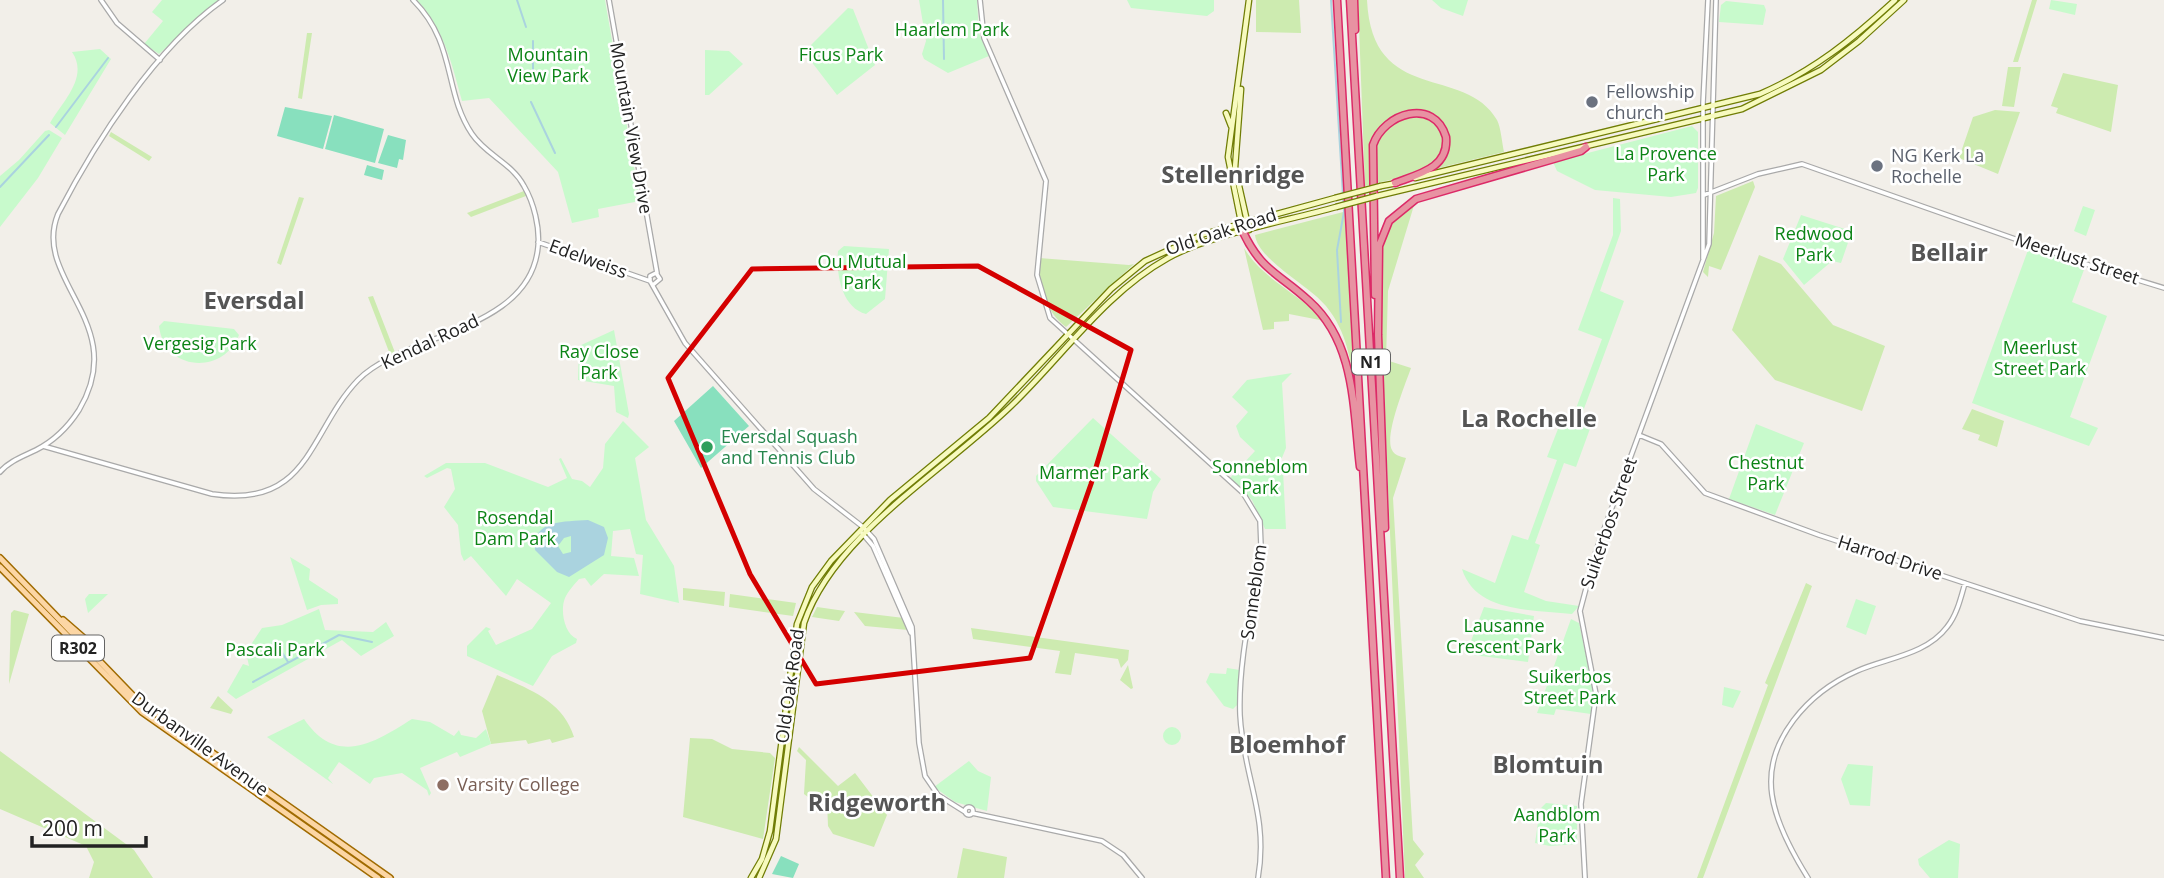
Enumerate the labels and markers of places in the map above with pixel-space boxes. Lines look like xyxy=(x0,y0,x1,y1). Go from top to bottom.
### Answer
place label: Fellowship church xyxy=(1606,79,1694,124)
marker: Fellowship church xyxy=(1584,94,1600,110)
place label: NG Kerk La Rochelle xyxy=(1891,143,1984,188)
marker: NG Kerk La Rochelle xyxy=(1869,158,1885,174)
place label: Eversdal Squash and Tennis Club xyxy=(721,424,858,469)
marker: Eversdal Squash and Tennis Club xyxy=(699,439,715,455)
place label: Varsity College xyxy=(457,772,580,796)
marker: Varsity College xyxy=(435,777,451,793)

